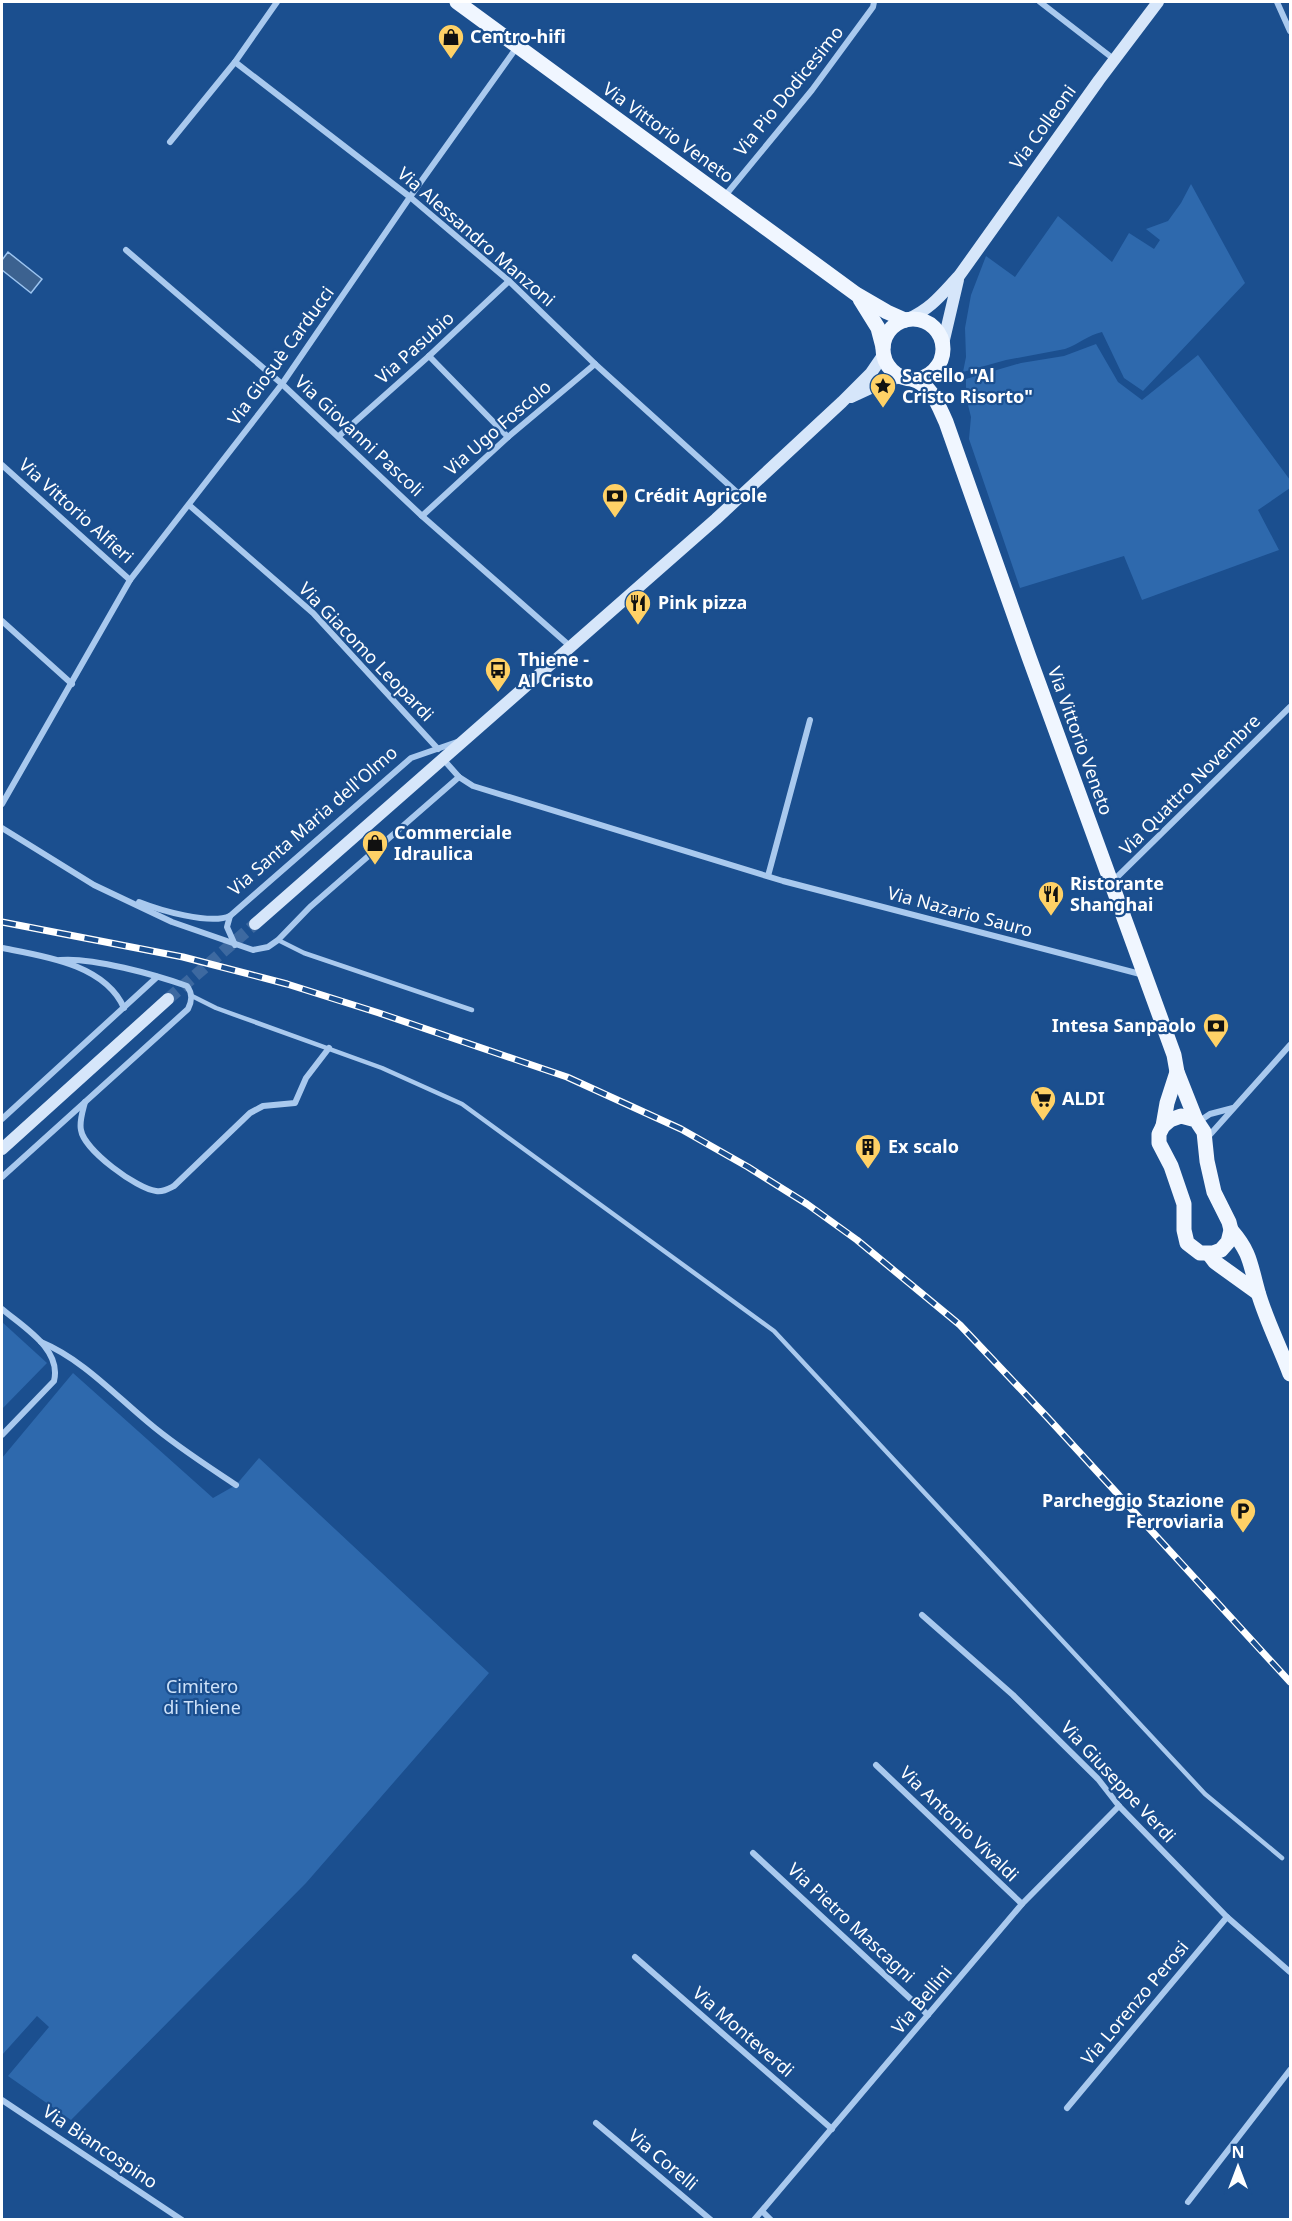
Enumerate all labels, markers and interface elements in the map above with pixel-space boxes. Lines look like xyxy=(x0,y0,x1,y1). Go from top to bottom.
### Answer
street label: Via Pio Dodicesimo xyxy=(728,20,848,160)
shop icon: Centro-hifi xyxy=(436,22,466,60)
place label: Centro-hifi xyxy=(470,24,566,48)
street label: Via Vittorio Veneto xyxy=(598,76,739,188)
street label: Via Colleoni xyxy=(1004,79,1081,173)
street label: Via Alessandro Manzoni xyxy=(393,161,561,311)
street label: Via Giosuè Carducci xyxy=(222,281,339,430)
street label: Via Pasubio xyxy=(370,306,459,389)
place label: Sacello "Al Cristo Risorto" xyxy=(902,363,1033,408)
street label: Via Giovanni Pascoli xyxy=(290,369,429,501)
place icon: Sacello "Al Cristo Risorto" xyxy=(868,371,898,409)
street label: Via Ugo Foscolo xyxy=(439,374,556,480)
street label: Via Vittorio Alfieri xyxy=(14,452,139,568)
bank icon: Crédit Agricole xyxy=(600,481,630,519)
place label: Crédit Agricole xyxy=(634,483,767,507)
street label: Via Giacomo Leopardi xyxy=(294,577,439,726)
restaurant icon: Pink pizza xyxy=(623,588,653,626)
place label: Pink pizza xyxy=(658,590,747,614)
place label: Thiene - Al Cristo xyxy=(518,647,594,692)
bus stop icon: Thiene - Al Cristo xyxy=(483,655,513,693)
street label: Via Vittorio Veneto xyxy=(1043,663,1119,818)
street label: Via Quattro Novembre xyxy=(1114,709,1265,860)
street label: Via Santa Maria dell'Olmo xyxy=(223,740,402,900)
place label: Commerciale Idraulica xyxy=(394,820,512,865)
shop icon: Commerciale Idraulica xyxy=(360,828,390,866)
place label: Ristorante Shanghai xyxy=(1070,871,1164,916)
restaurant icon: Ristorante Shanghai xyxy=(1036,879,1066,917)
street label: Via Nazario Sauro xyxy=(885,880,1035,942)
bank icon: Intesa Sanpaolo xyxy=(1201,1011,1231,1049)
place label: Intesa Sanpaolo xyxy=(1052,1013,1196,1037)
supermarket icon: ALDI xyxy=(1028,1084,1058,1122)
place label: ALDI xyxy=(1062,1086,1105,1110)
building icon: Ex scalo xyxy=(853,1132,883,1170)
place label: Ex scalo xyxy=(888,1134,959,1158)
place label: Parcheggio Stazione Ferroviaria xyxy=(1042,1488,1224,1533)
parking icon: Parcheggio Stazione Ferroviaria xyxy=(1228,1496,1258,1534)
park label: Cimitero di Thiene xyxy=(163,1674,241,1719)
street label: Via Giuseppe Verdi xyxy=(1056,1715,1181,1847)
street label: Via Antonio Vivaldi xyxy=(895,1760,1024,1886)
street label: Via Pietro Mascagni xyxy=(783,1857,920,1988)
street label: Via Lorenzo Perosi xyxy=(1075,1935,1193,2070)
street label: Via Bellini xyxy=(886,1960,957,2038)
street label: Via Monteverdi xyxy=(688,1981,799,2082)
street label: Via Biancospino xyxy=(38,2099,163,2193)
street label: Via Corelli xyxy=(624,2123,703,2195)
north arrow xyxy=(1208,2137,1268,2197)
text: N xyxy=(1231,2141,1245,2163)

